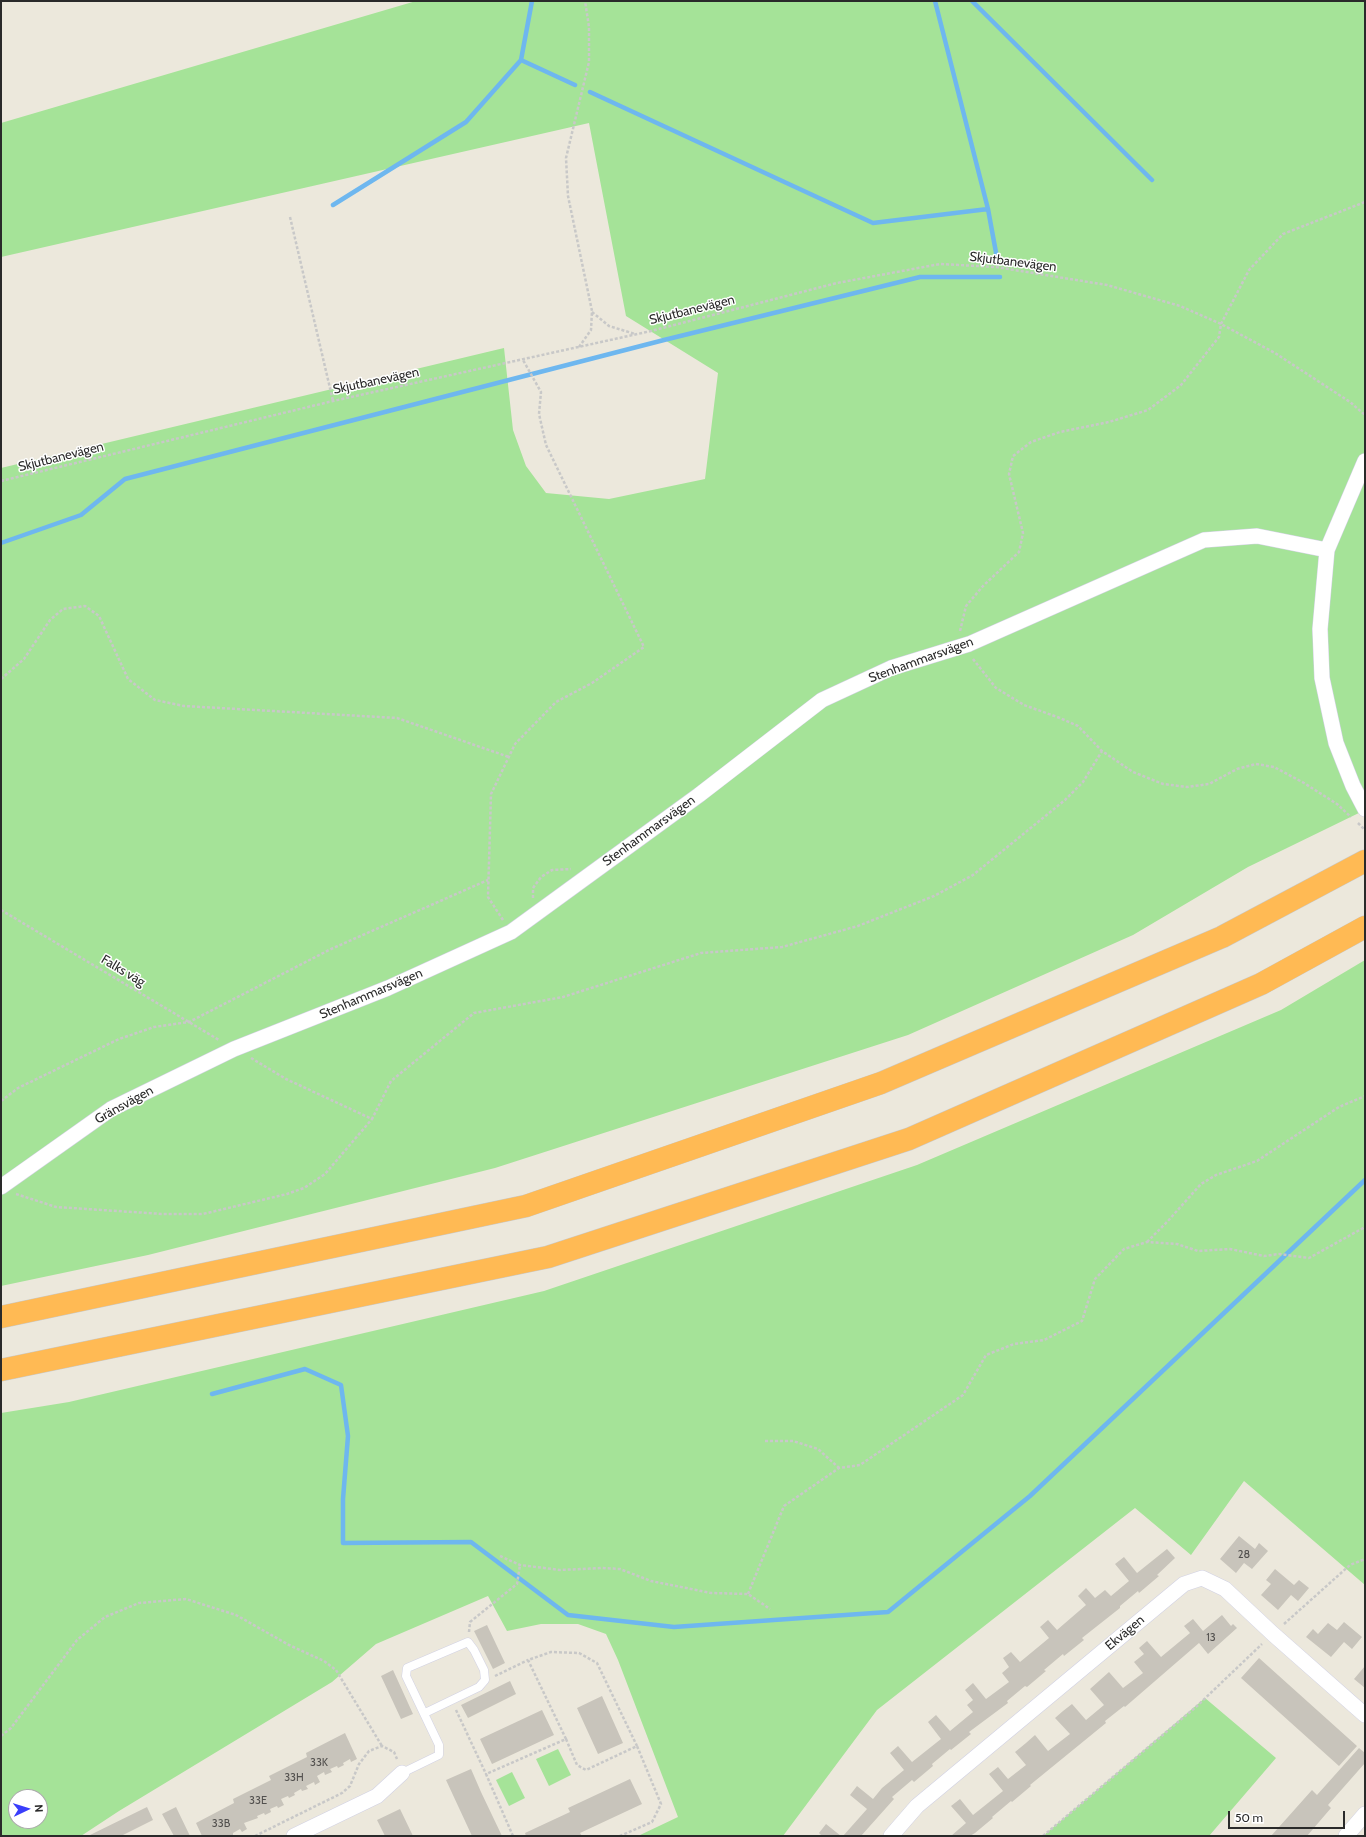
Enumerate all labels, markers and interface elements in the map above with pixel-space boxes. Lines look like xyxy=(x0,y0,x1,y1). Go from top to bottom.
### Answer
street label: Skjutbanevägen xyxy=(969,249,1057,275)
street label: Skjutbanevägen xyxy=(648,292,736,328)
street label: Skjutbanevägen xyxy=(332,364,420,398)
street label: Skjutbanevägen xyxy=(17,439,105,475)
street label: Stenhammarsvägen xyxy=(866,634,976,686)
street label: Stenhammarsvägen xyxy=(600,792,698,870)
street label: Falks väg xyxy=(98,952,148,990)
street label: Stenhammarsvägen xyxy=(317,965,425,1023)
street label: Gränsvägen xyxy=(92,1083,156,1127)
house number: 28 xyxy=(1238,1548,1250,1562)
street label: Ekvägen xyxy=(1102,1612,1148,1654)
house number: 13 xyxy=(1206,1631,1216,1645)
house number: 33K xyxy=(310,1756,328,1770)
house number: 33H xyxy=(284,1771,304,1785)
north arrow xyxy=(8,1789,48,1829)
house number: 33E xyxy=(249,1794,267,1808)
scale bar xyxy=(1230,1803,1347,1829)
text: N xyxy=(32,1804,46,1813)
text: 50 m xyxy=(1235,1810,1263,1825)
house number: 33B xyxy=(212,1817,230,1831)

